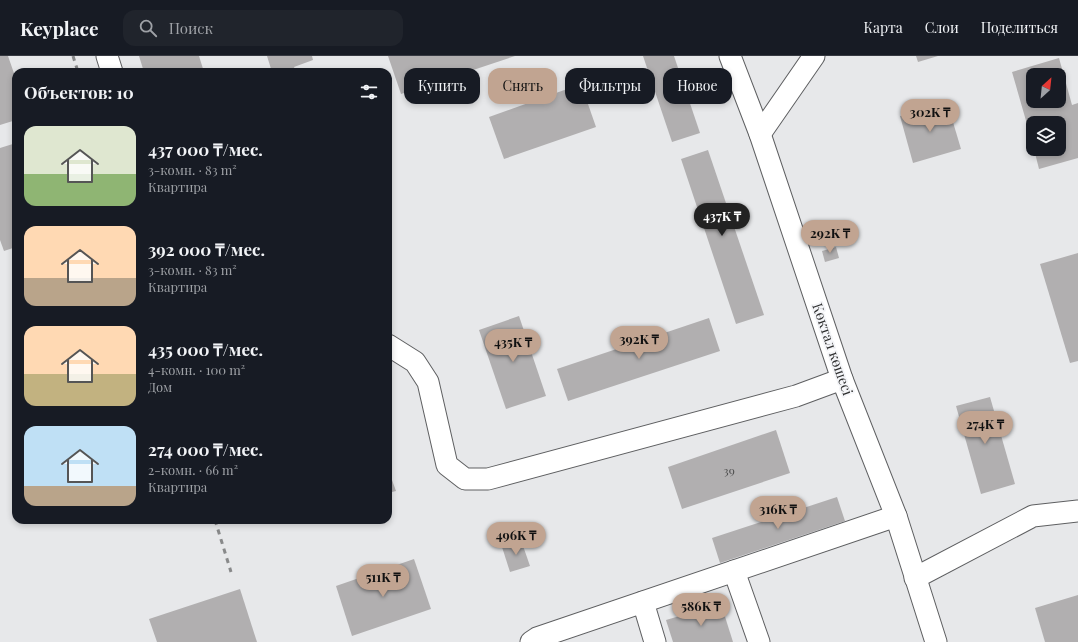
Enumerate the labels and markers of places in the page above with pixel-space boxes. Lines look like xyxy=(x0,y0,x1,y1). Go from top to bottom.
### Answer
pin: 302K ₸ xyxy=(897,99,963,133)
pin: 437K ₸ xyxy=(689,203,755,237)
pin: 292K ₸ xyxy=(797,220,863,254)
pin: 392K ₸ xyxy=(606,326,672,360)
pin: 435K ₸ xyxy=(480,329,546,363)
pin: 274K ₸ xyxy=(952,411,1018,445)
pin: 316K ₸ xyxy=(745,496,811,530)
pin: 496K ₸ xyxy=(483,522,549,556)
pin: 511K ₸ xyxy=(350,564,416,598)
pin: 586K ₸ xyxy=(668,593,734,627)

